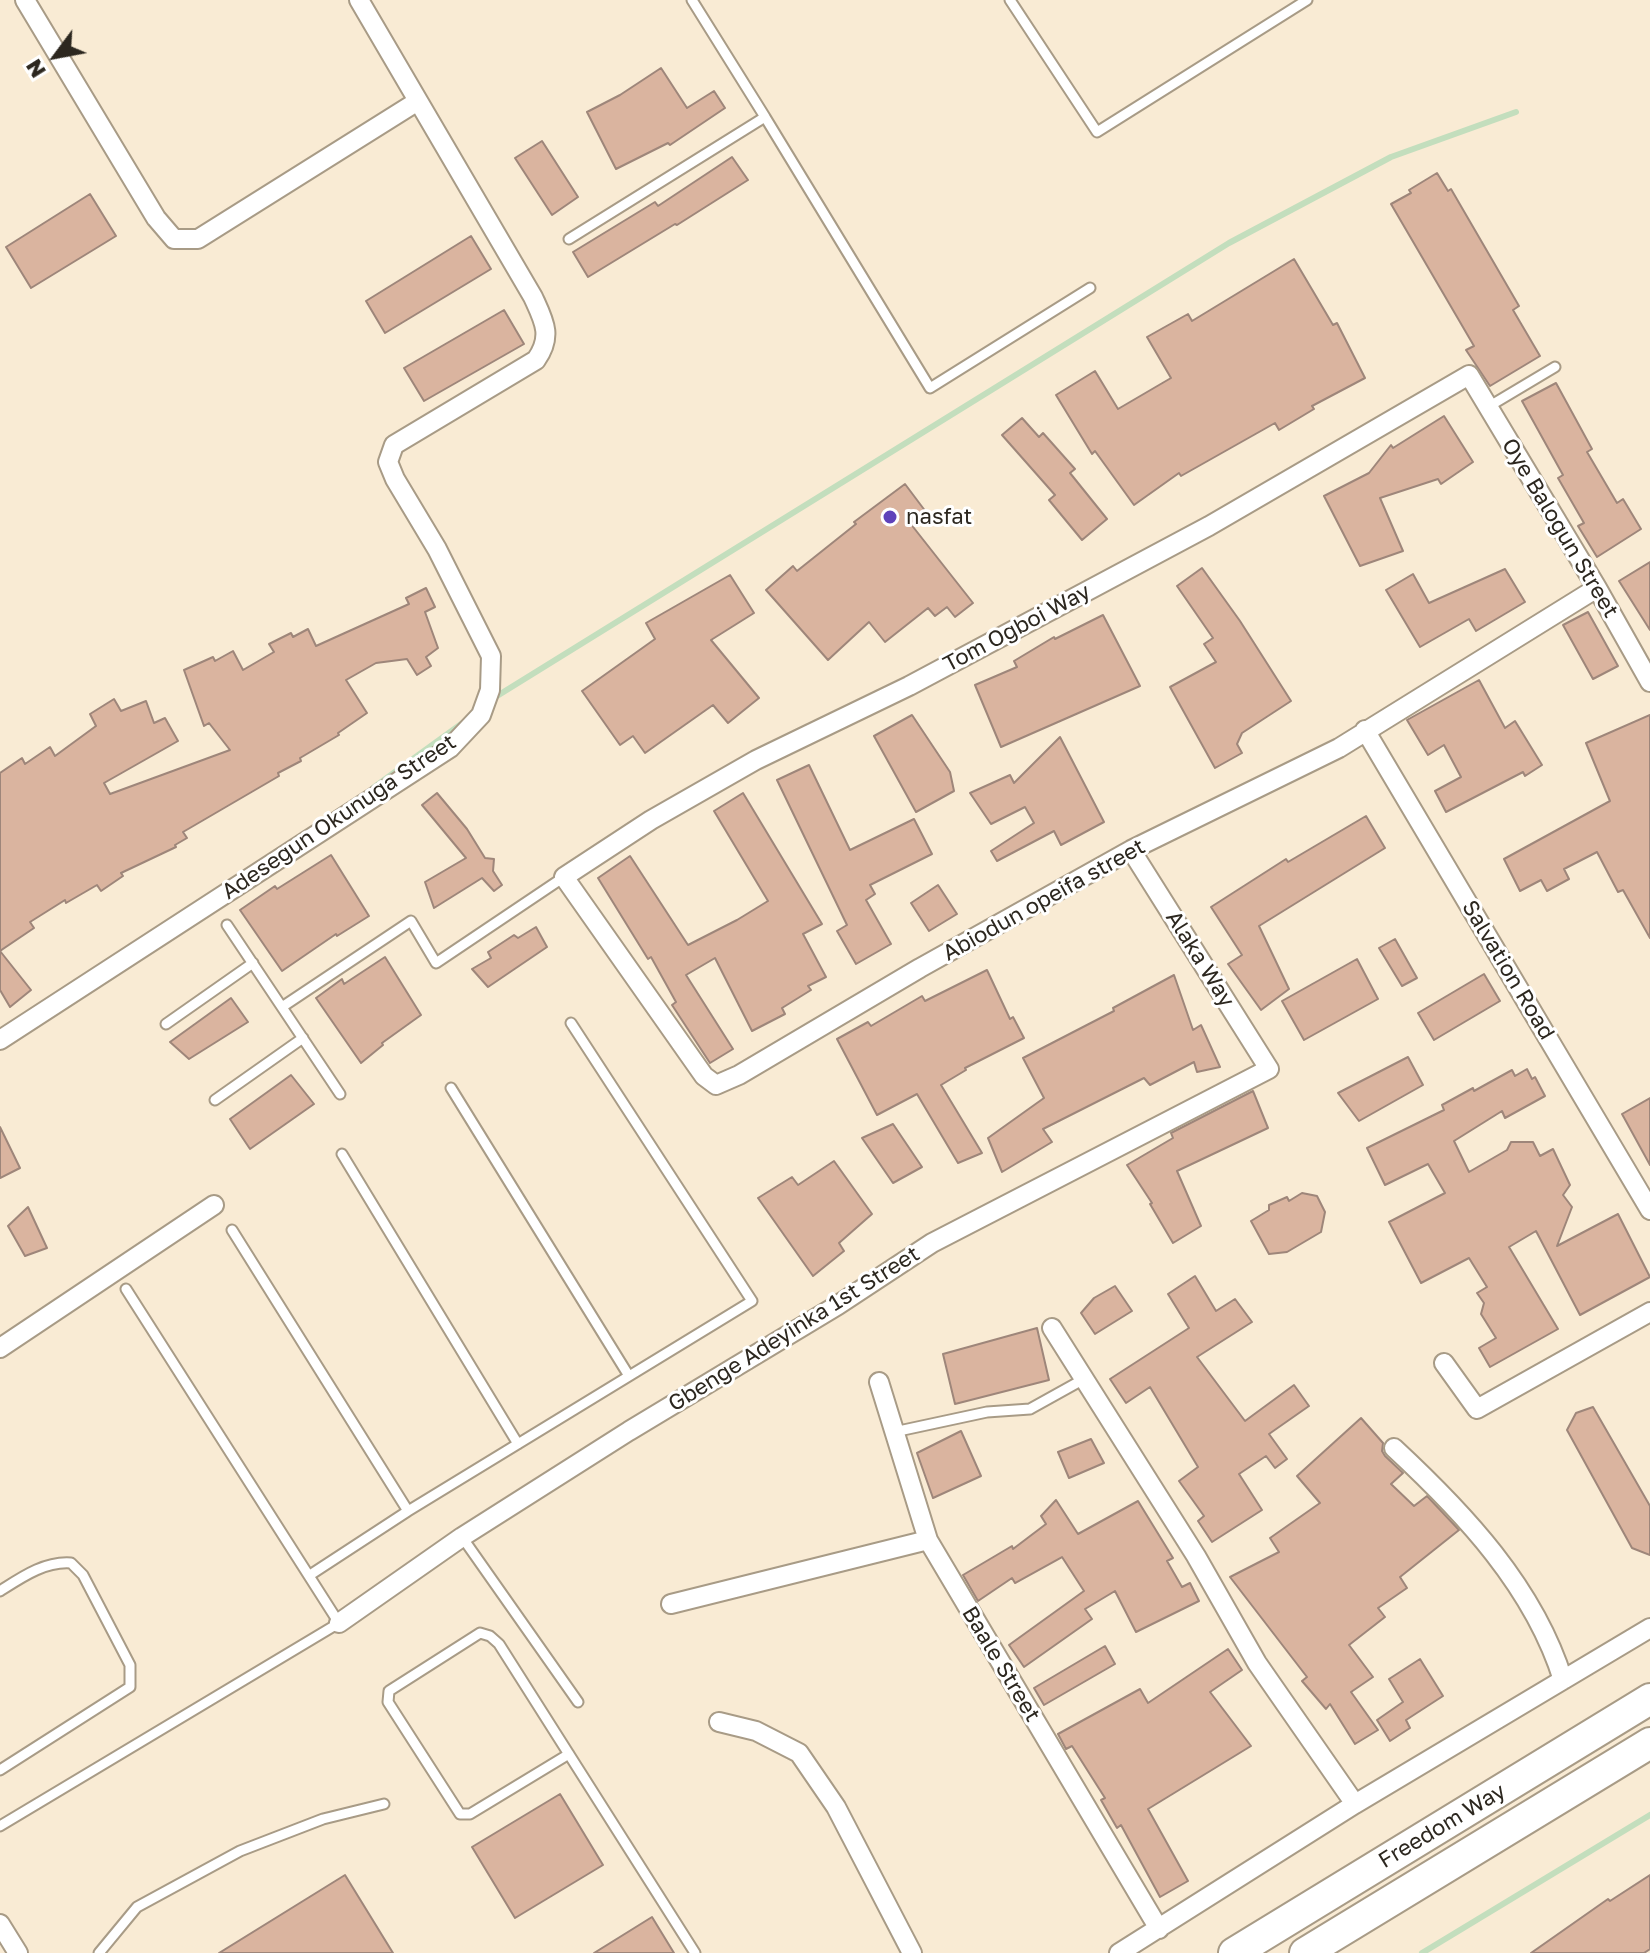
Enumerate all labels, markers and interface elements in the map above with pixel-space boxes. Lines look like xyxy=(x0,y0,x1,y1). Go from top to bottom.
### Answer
north arrow xyxy=(16,16,96,96)
text: N xyxy=(19,55,51,83)
street label: Oye Balogun Street xyxy=(1496,434,1624,622)
place label: nasfat xyxy=(906,504,972,530)
marker: nasfat xyxy=(881,508,899,526)
street label: Tom Ogboi Way xyxy=(939,578,1095,678)
street label: Adesegun Okunuga Street xyxy=(217,729,461,905)
street label: Abiodun opeifa street xyxy=(938,833,1150,967)
street label: Salvation Road xyxy=(1456,896,1560,1044)
street label: Alaka Way xyxy=(1160,906,1240,1012)
street label: Gbenge Adeyinka 1st Street xyxy=(664,1241,924,1417)
street label: Baale Street xyxy=(956,1602,1046,1726)
street label: Freedom Way xyxy=(1374,1778,1510,1874)

